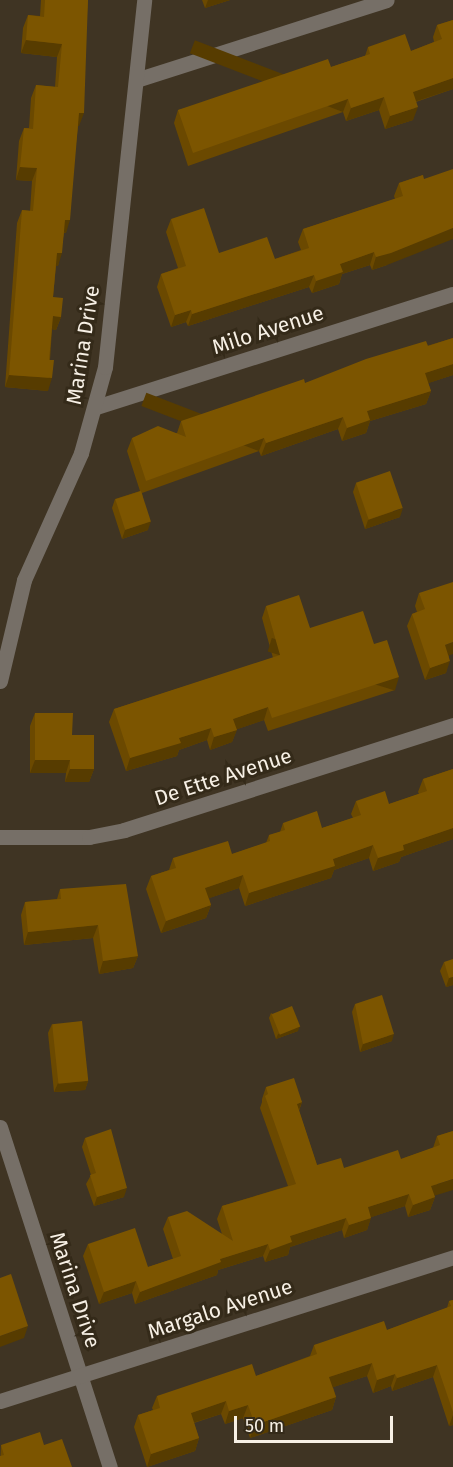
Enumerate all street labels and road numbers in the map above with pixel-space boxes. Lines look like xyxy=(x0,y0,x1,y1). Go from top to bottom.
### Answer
street label: Marina Drive xyxy=(61,284,105,406)
street label: Milo Avenue xyxy=(209,300,327,360)
street label: De Ette Avenue xyxy=(151,743,295,811)
street label: Marina Drive xyxy=(44,1229,106,1351)
street label: Margalo Avenue xyxy=(144,1274,296,1344)

